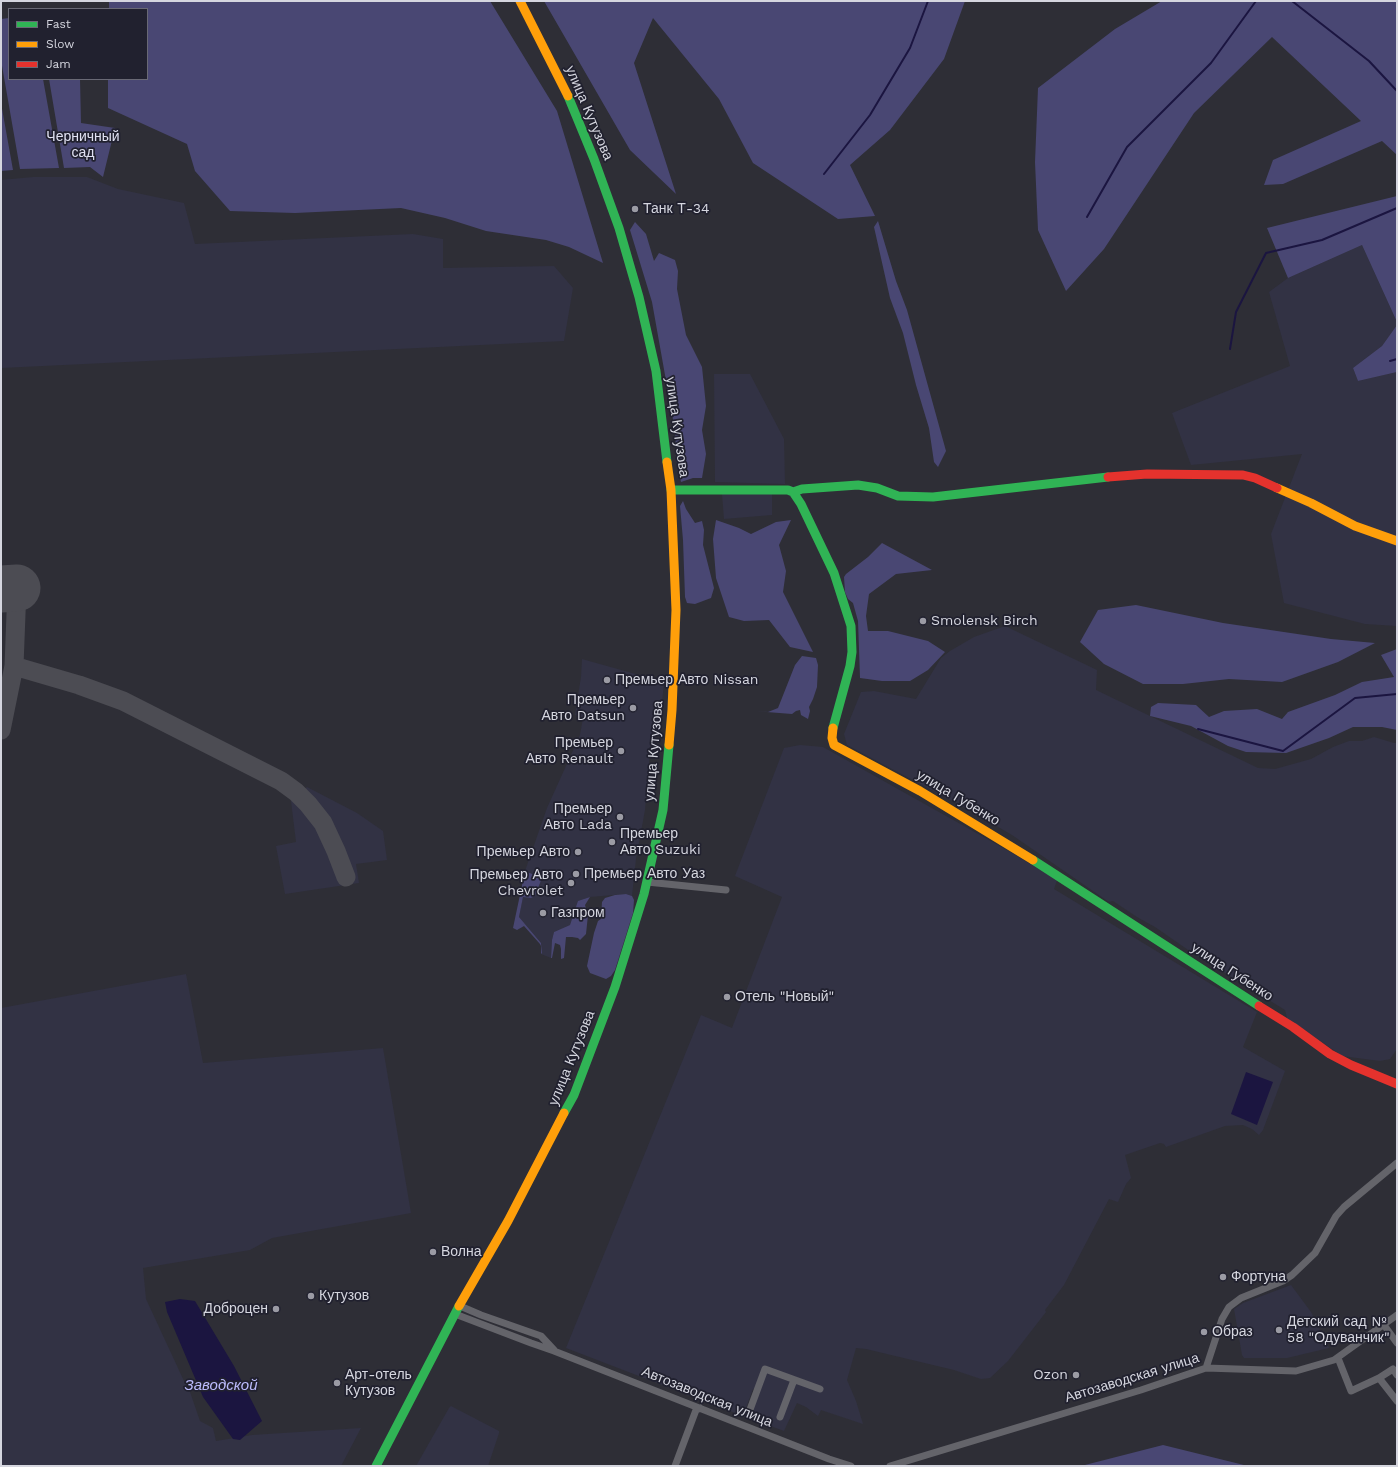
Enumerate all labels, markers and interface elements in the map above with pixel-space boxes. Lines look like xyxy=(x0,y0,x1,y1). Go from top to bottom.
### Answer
legend xyxy=(8,8,148,80)
text: Fast xyxy=(46,17,71,31)
text: Slow xyxy=(46,37,74,51)
text: Jam xyxy=(46,57,71,71)
street label: улица Кутузова xyxy=(562,63,616,163)
park label: Черничный сад xyxy=(46,129,120,162)
place label: Танк Т-34 xyxy=(643,201,710,217)
marker: Танк Т-34 xyxy=(630,204,640,214)
street label: улица Кутузова xyxy=(662,376,692,478)
place label: Smolensk Birch xyxy=(931,613,1038,629)
marker: Smolensk Birch xyxy=(918,616,928,626)
place label: Премьер Авто Nissan xyxy=(615,672,759,688)
marker: Премьер Авто Nissan xyxy=(602,675,612,685)
place label: Премьер Авто Datsun xyxy=(541,692,625,724)
street label: улица Кутузова xyxy=(641,700,667,802)
marker: Премьер Авто Datsun xyxy=(628,703,638,713)
place label: Премьер Авто Renault xyxy=(525,735,613,768)
marker: Премьер Авто Renault xyxy=(616,746,626,756)
street label: улица Губенко xyxy=(913,766,1003,830)
place label: Премьер Авто Lada xyxy=(544,801,612,834)
marker: Премьер Авто Lada xyxy=(615,812,625,822)
place label: Премьер Авто Suzuki xyxy=(620,826,701,858)
marker: Премьер Авто Suzuki xyxy=(607,837,617,847)
place label: Премьер Авто xyxy=(477,844,570,860)
marker: Премьер Авто xyxy=(573,847,583,857)
place label: Премьер Авто Уаз xyxy=(584,866,705,882)
place label: Премьер Авто Chevrolet xyxy=(470,867,563,900)
marker: Премьер Авто Уаз xyxy=(571,869,581,879)
marker: Премьер Авто Chevrolet xyxy=(566,878,576,888)
place label: Газпром xyxy=(551,905,605,921)
marker: Газпром xyxy=(538,908,548,918)
street label: улица Губенко xyxy=(1188,939,1276,1005)
place label: Отель "Новый" xyxy=(735,989,834,1005)
marker: Отель "Новый" xyxy=(722,992,732,1002)
street label: улица Кутузова xyxy=(545,1008,599,1108)
place label: Волна xyxy=(441,1244,482,1260)
marker: Волна xyxy=(428,1247,438,1257)
place label: Фортуна xyxy=(1231,1269,1286,1285)
marker: Фортуна xyxy=(1218,1272,1228,1282)
place label: Кутузов xyxy=(319,1288,369,1304)
marker: Кутузов xyxy=(306,1291,316,1301)
place label: Доброцен xyxy=(204,1301,268,1317)
marker: Доброцен xyxy=(271,1304,281,1314)
place label: Детский сад № 58 "Одуванчик" xyxy=(1287,1314,1390,1346)
place label: Образ xyxy=(1212,1324,1253,1340)
marker: Детский сад № 58 "Одуванчик" xyxy=(1274,1325,1284,1335)
marker: Образ xyxy=(1199,1327,1209,1337)
street label: Автозаводская улица xyxy=(1063,1350,1201,1406)
street label: Автозаводская улица xyxy=(639,1363,775,1431)
place label: Арт-отель Кутузов xyxy=(345,1367,412,1400)
place label: Ozon xyxy=(1033,1367,1068,1383)
marker: Ozon xyxy=(1071,1370,1081,1380)
water label: Заводской xyxy=(185,1377,257,1395)
marker: Арт-отель Кутузов xyxy=(332,1378,342,1388)

